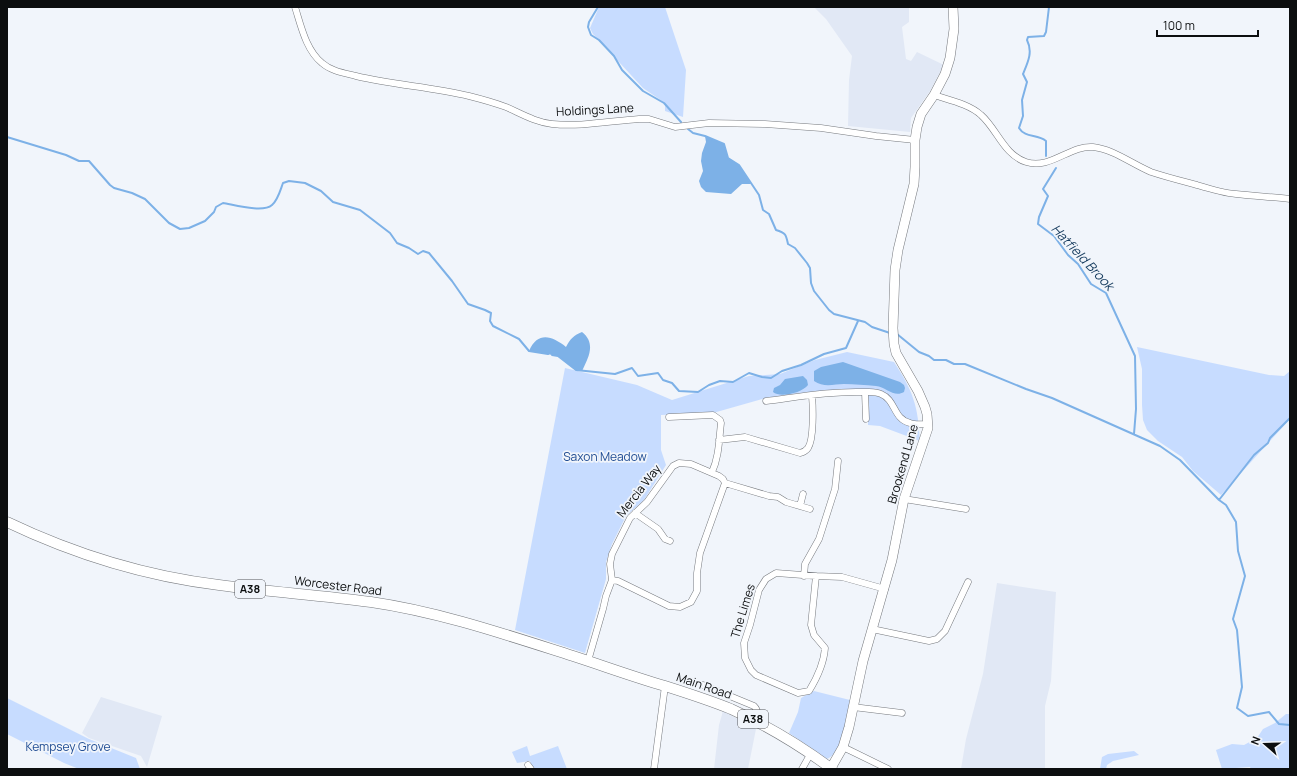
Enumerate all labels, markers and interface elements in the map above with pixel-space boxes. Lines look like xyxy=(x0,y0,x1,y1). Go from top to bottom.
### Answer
scale bar xyxy=(1157,12,1258,38)
text: 100 m xyxy=(1163,17,1195,34)
street label: Holdings Lane xyxy=(556,99,634,120)
water label: Hatfield Brook xyxy=(1048,220,1120,296)
street label: Brookend Lane xyxy=(883,422,922,506)
park label: Saxon Meadow xyxy=(563,448,647,465)
street label: Mercia Way xyxy=(613,460,665,521)
street label: Worcester Road xyxy=(293,572,383,599)
road number: A38 xyxy=(235,580,265,598)
street label: The Limes xyxy=(726,582,759,640)
street label: Main Road xyxy=(674,668,734,703)
road number: A38 xyxy=(738,710,768,728)
north arrow xyxy=(1245,724,1285,764)
text: N xyxy=(1247,734,1264,747)
park label: Kempsey Grove xyxy=(25,738,111,755)

